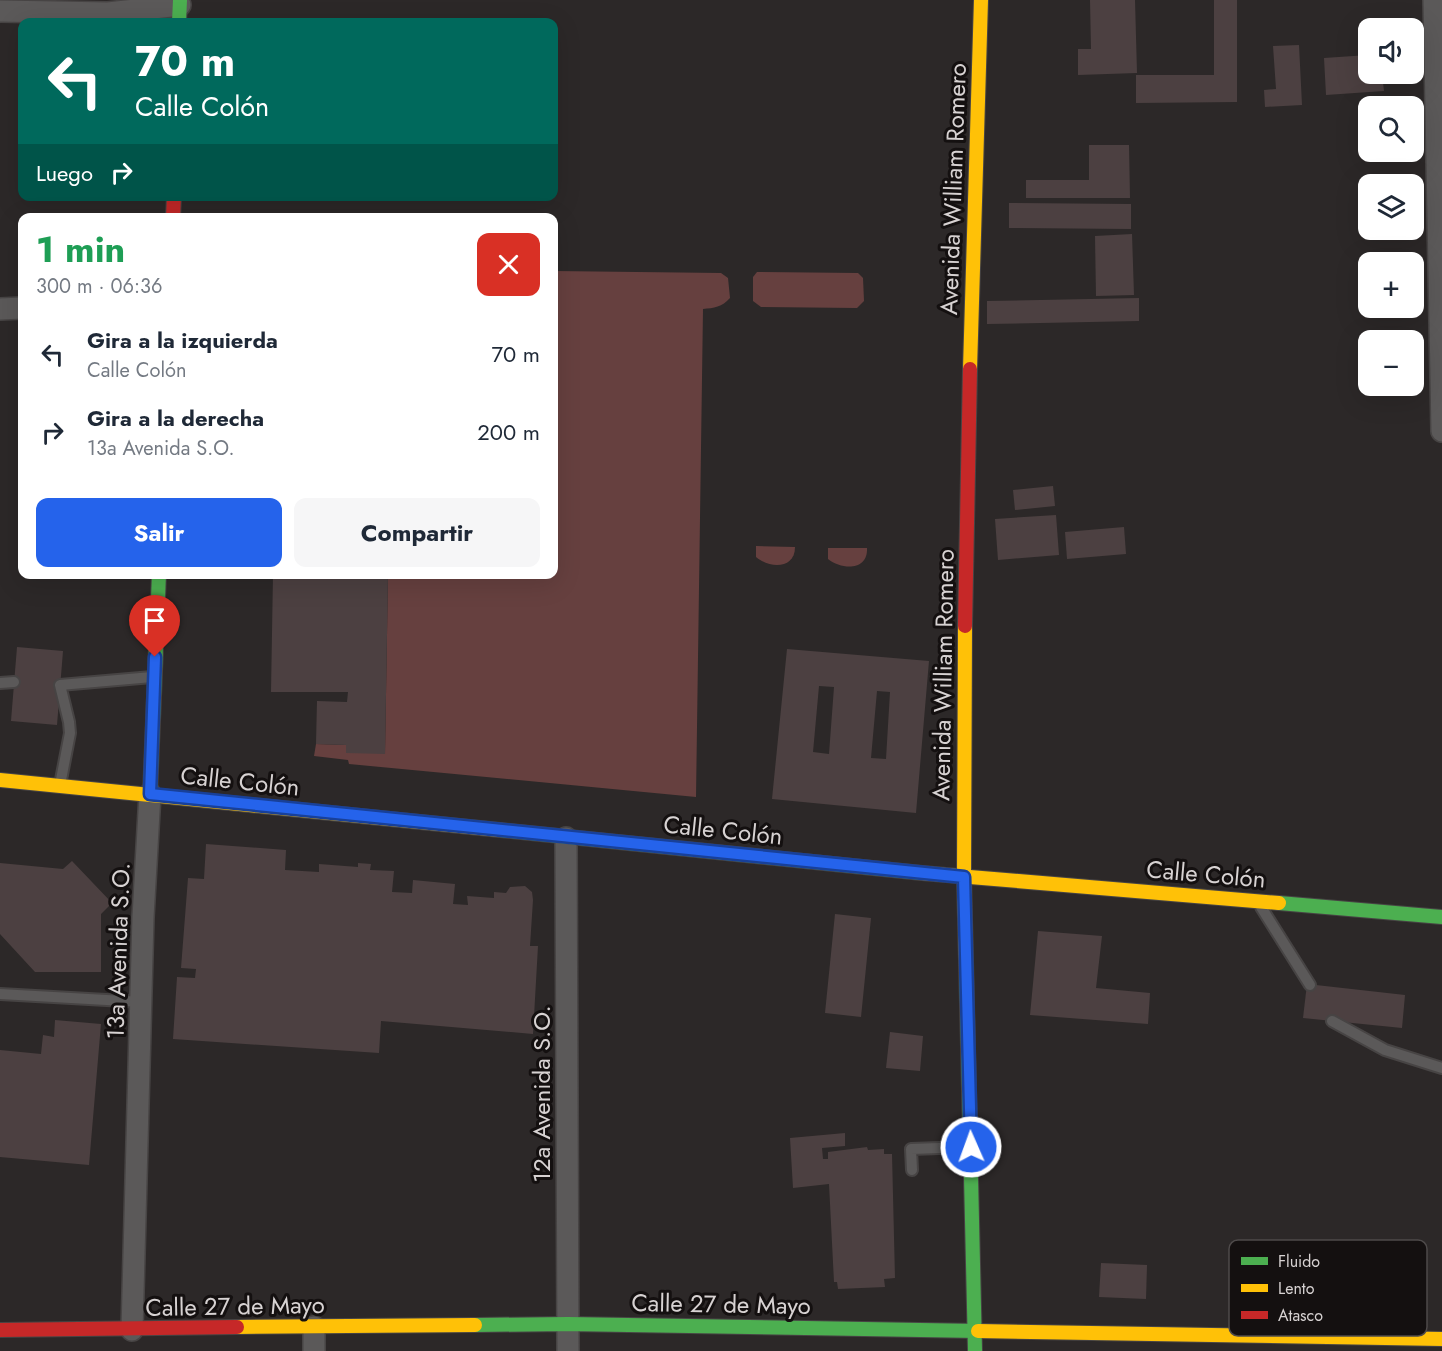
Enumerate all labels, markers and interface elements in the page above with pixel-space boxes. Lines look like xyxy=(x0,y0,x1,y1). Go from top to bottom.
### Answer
map controls xyxy=(1358,18,1424,396)
button: sound xyxy=(1358,18,1424,84)
text: 70 m xyxy=(135,31,235,92)
icon: left xyxy=(36,42,114,120)
street label: Avenida William Romero xyxy=(931,63,975,315)
text: Calle Colón xyxy=(135,87,269,126)
button: search xyxy=(1358,96,1424,162)
icon: right xyxy=(105,156,138,189)
text: Luego xyxy=(36,157,93,189)
button: layers xyxy=(1358,174,1424,240)
text: 1 min xyxy=(36,223,125,275)
button: close xyxy=(477,233,540,296)
button: + xyxy=(1358,252,1424,318)
text: 300 m · 06:36 xyxy=(36,272,162,301)
text: Gira a la izquierda xyxy=(87,324,278,356)
button: − xyxy=(1358,330,1424,396)
icon: left xyxy=(36,338,69,371)
text: 70 m xyxy=(491,338,540,370)
text: Calle Colón xyxy=(87,356,186,385)
text: Gira a la derecha xyxy=(87,402,264,434)
icon: right xyxy=(36,416,69,449)
text: 200 m xyxy=(477,416,540,448)
text: 13a Avenida S.O. xyxy=(87,434,234,463)
button: Salir xyxy=(36,498,282,567)
button: Compartir xyxy=(294,498,540,567)
street label: Avenida William Romero xyxy=(923,549,963,801)
pin xyxy=(129,595,180,657)
icon: arrive xyxy=(138,604,171,637)
street label: Calle Colón xyxy=(179,757,301,805)
street label: Calle Colón xyxy=(662,806,784,854)
street label: Calle Colón xyxy=(1145,851,1267,897)
street label: 13a Avenida S.O. xyxy=(97,862,139,1040)
street label: 12a Avenida S.O. xyxy=(524,1005,559,1183)
position arrow xyxy=(939,1115,1003,1179)
legend xyxy=(1229,1240,1427,1336)
text: Fluido xyxy=(1278,1250,1320,1273)
text: Lento xyxy=(1278,1277,1315,1300)
street label: Calle 27 de Mayo xyxy=(631,1285,811,1323)
street label: Calle 27 de Mayo xyxy=(145,1287,325,1325)
text: Atasco xyxy=(1278,1304,1323,1327)

